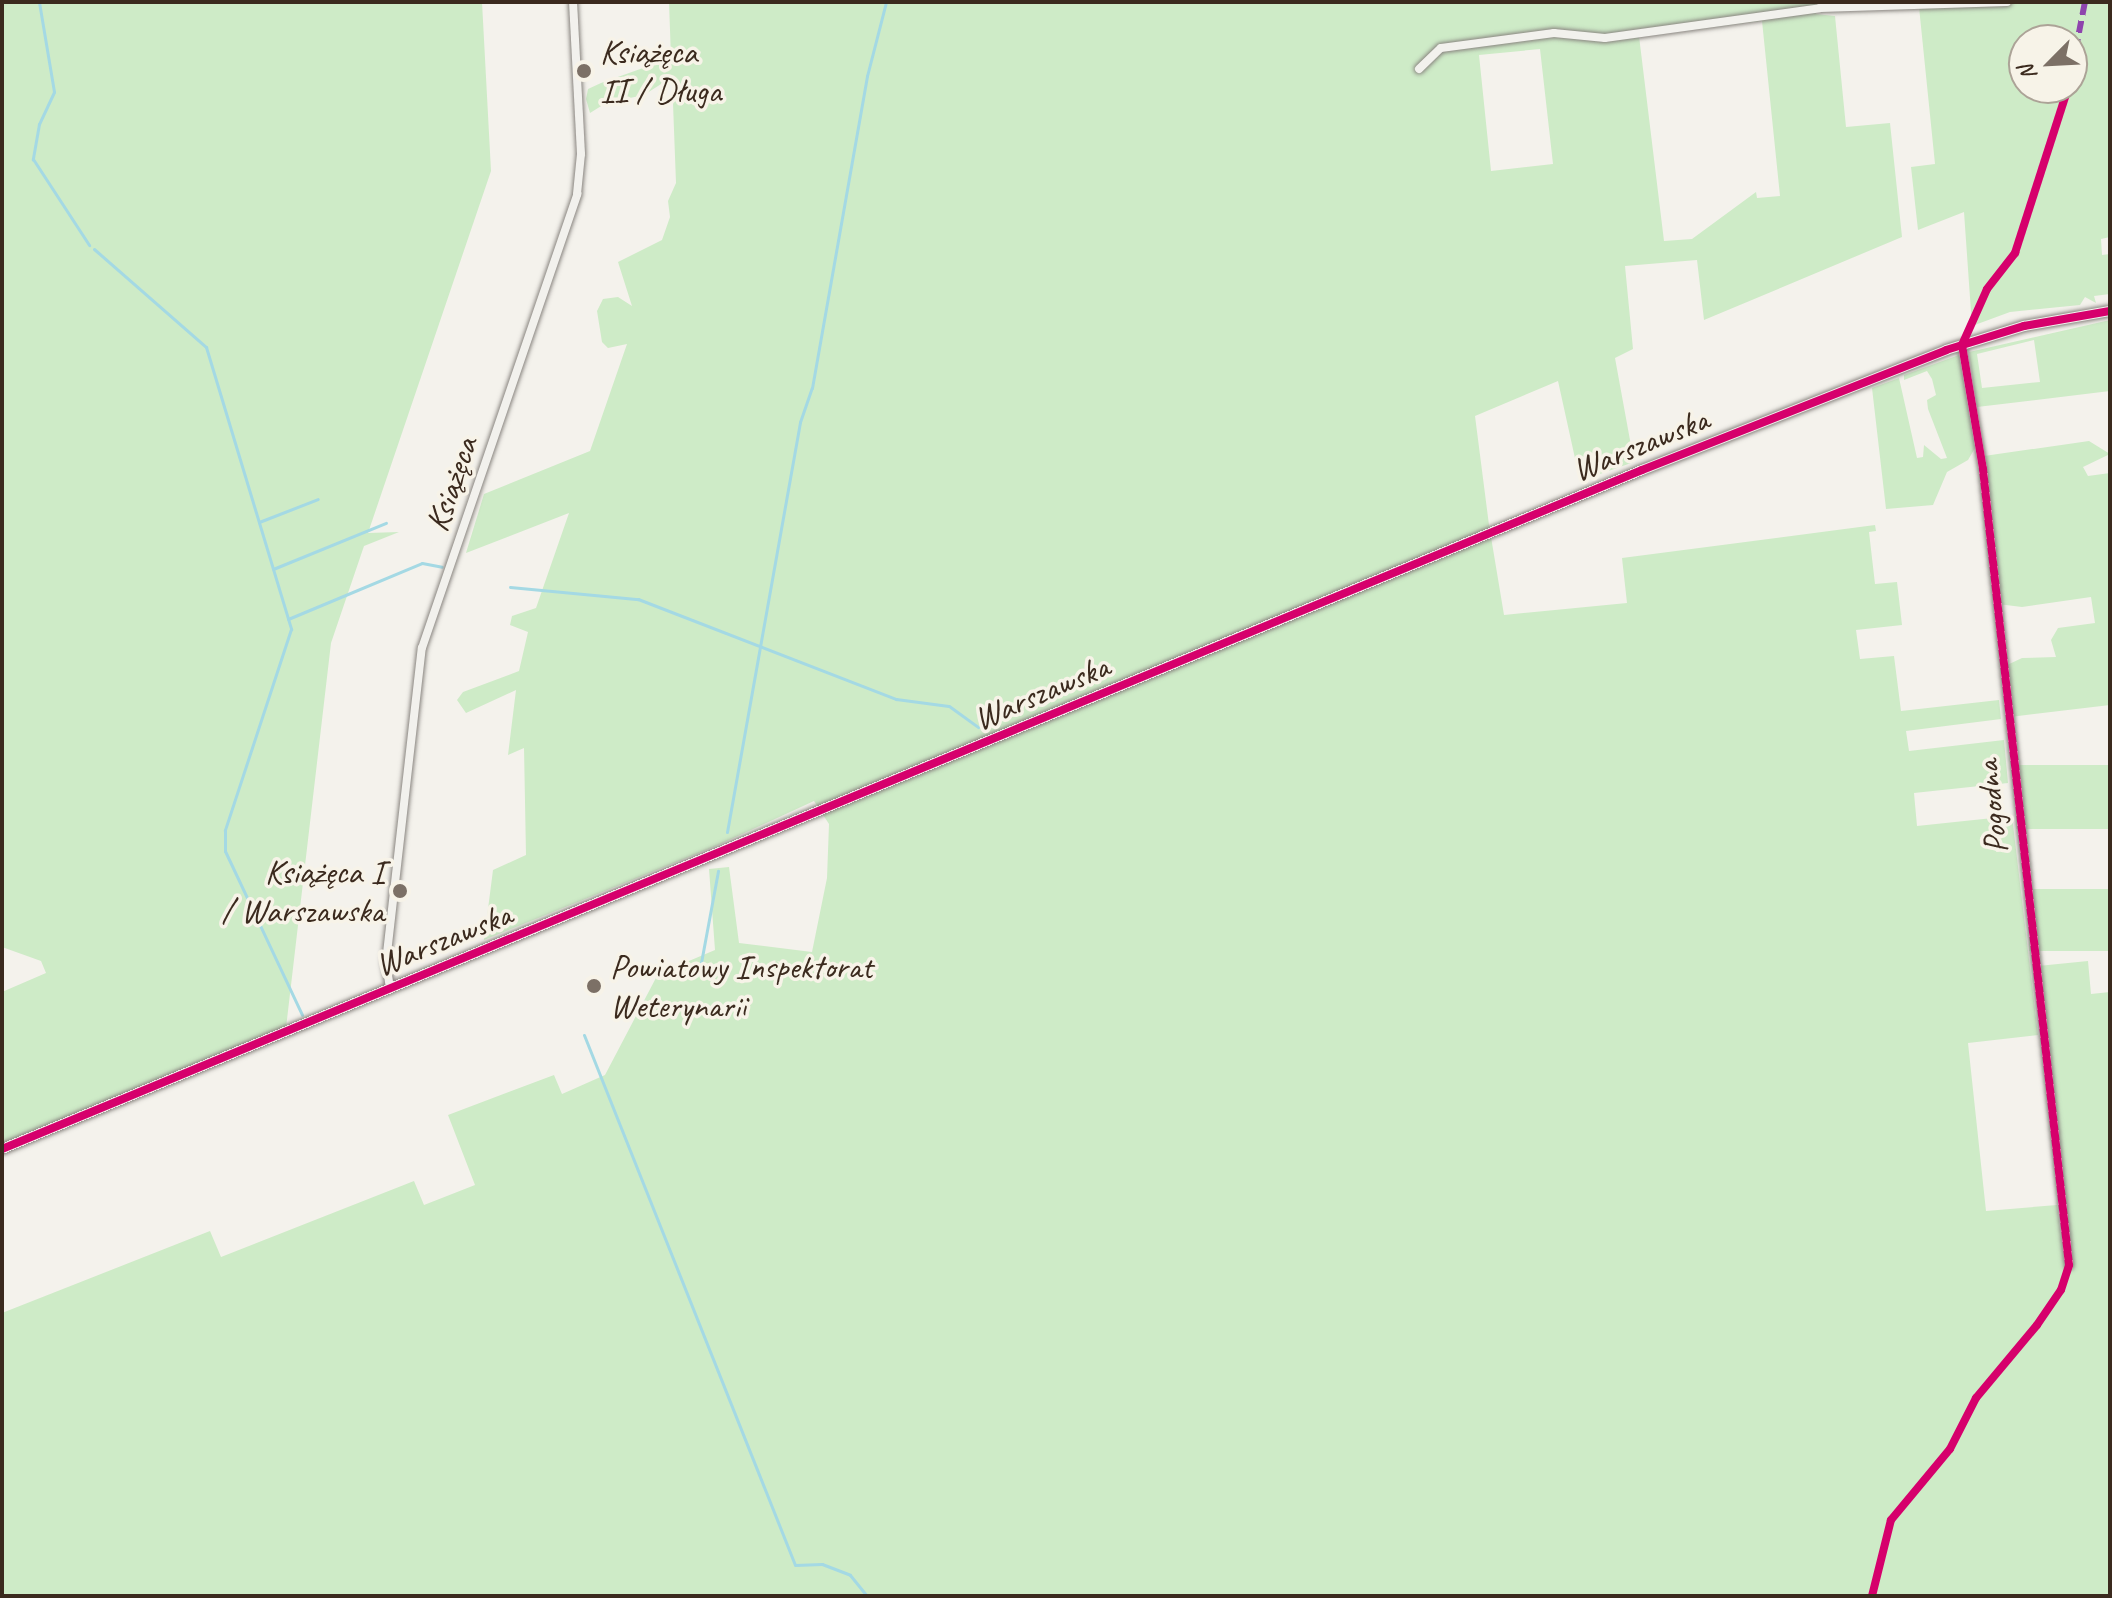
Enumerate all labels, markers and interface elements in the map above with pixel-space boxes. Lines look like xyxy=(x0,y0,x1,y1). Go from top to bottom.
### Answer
north arrow xyxy=(2008,24,2088,104)
place label: Książęca II / Długa xyxy=(600,31,721,110)
text: N xyxy=(2012,61,2043,85)
marker: Książęca II / Długa xyxy=(575,62,593,80)
street label: Warszawska xyxy=(1566,398,1714,490)
street label: Książęca xyxy=(416,431,486,537)
street label: Warszawska xyxy=(967,645,1115,739)
street label: Pogodna xyxy=(1966,758,2016,856)
place label: Książęca I / Warszawska xyxy=(222,851,384,930)
marker: Książęca I / Warszawska xyxy=(391,882,409,900)
street label: Warszawska xyxy=(369,893,517,985)
place label: Powiatowy Inspektorat Weterynarii xyxy=(610,946,872,1026)
marker: Powiatowy Inspektorat Weterynarii xyxy=(585,977,603,995)

